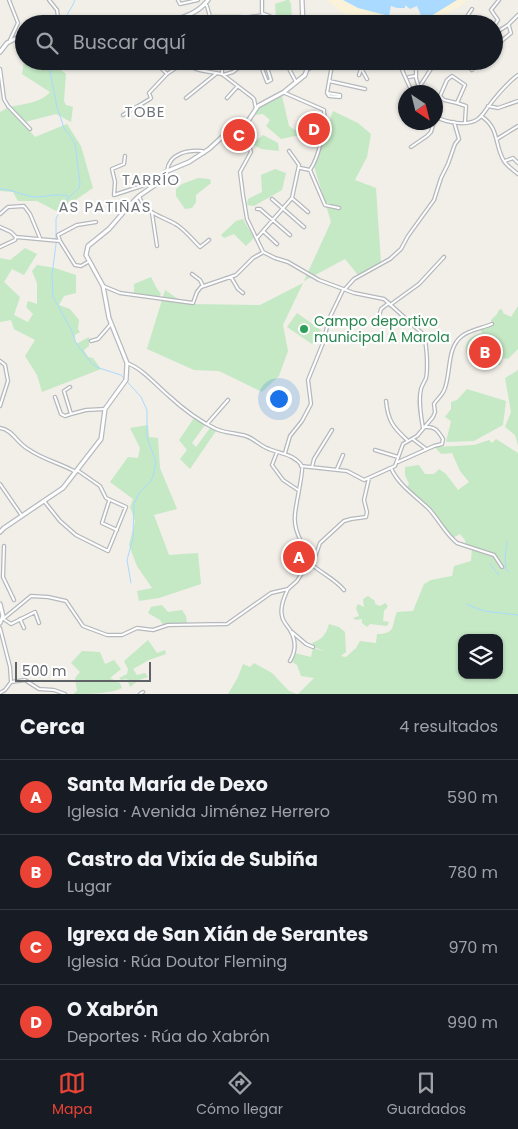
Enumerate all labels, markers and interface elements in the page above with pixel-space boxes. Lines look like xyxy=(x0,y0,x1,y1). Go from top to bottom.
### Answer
search box xyxy=(15,15,503,70)
icon: search xyxy=(33,29,61,57)
text: Buscar aquí xyxy=(73,29,186,56)
north arrow xyxy=(398,85,443,130)
district label: TOBE xyxy=(125,101,165,122)
pin: D xyxy=(298,110,330,148)
pin: C xyxy=(223,116,255,154)
district label: TARRÍO xyxy=(122,169,180,190)
district label: AS PATIÑAS xyxy=(59,196,151,217)
place label: Campo deportivo municipal A Marola xyxy=(314,311,450,347)
marker: Campo deportivo municipal A Marola xyxy=(298,323,310,335)
pin: B xyxy=(469,333,501,371)
your location xyxy=(266,386,292,412)
pin: A xyxy=(283,538,315,576)
map controls xyxy=(458,634,503,679)
button: layers xyxy=(458,634,503,679)
scale bar xyxy=(15,659,151,682)
text: 500 m xyxy=(22,661,67,681)
text: Cerca xyxy=(20,712,85,741)
text: 4 resultados xyxy=(399,715,498,738)
text: Santa María de Dexo xyxy=(67,771,268,798)
text: A xyxy=(30,786,42,809)
text: 590 m xyxy=(447,786,498,809)
text: Iglesia · Avenida Jiménez Herrero xyxy=(67,800,330,823)
text: Castro da Vixía de Subiña xyxy=(67,846,318,873)
text: B xyxy=(31,861,41,884)
text: 780 m xyxy=(448,861,498,884)
text: Lugar xyxy=(67,875,112,898)
text: Igrexa de San Xián de Serantes xyxy=(67,921,368,948)
text: C xyxy=(30,936,42,959)
text: 970 m xyxy=(448,936,498,959)
text: Iglesia · Rúa Doutor Fleming xyxy=(67,950,287,973)
text: O Xabrón xyxy=(67,996,158,1023)
text: D xyxy=(30,1011,42,1034)
text: 990 m xyxy=(447,1011,498,1034)
text: Deportes · Rúa do Xabrón xyxy=(67,1025,270,1048)
tab: Mapa xyxy=(52,1069,92,1120)
tab: Cómo llegar xyxy=(196,1069,283,1120)
tab: Guardados xyxy=(387,1069,466,1120)

